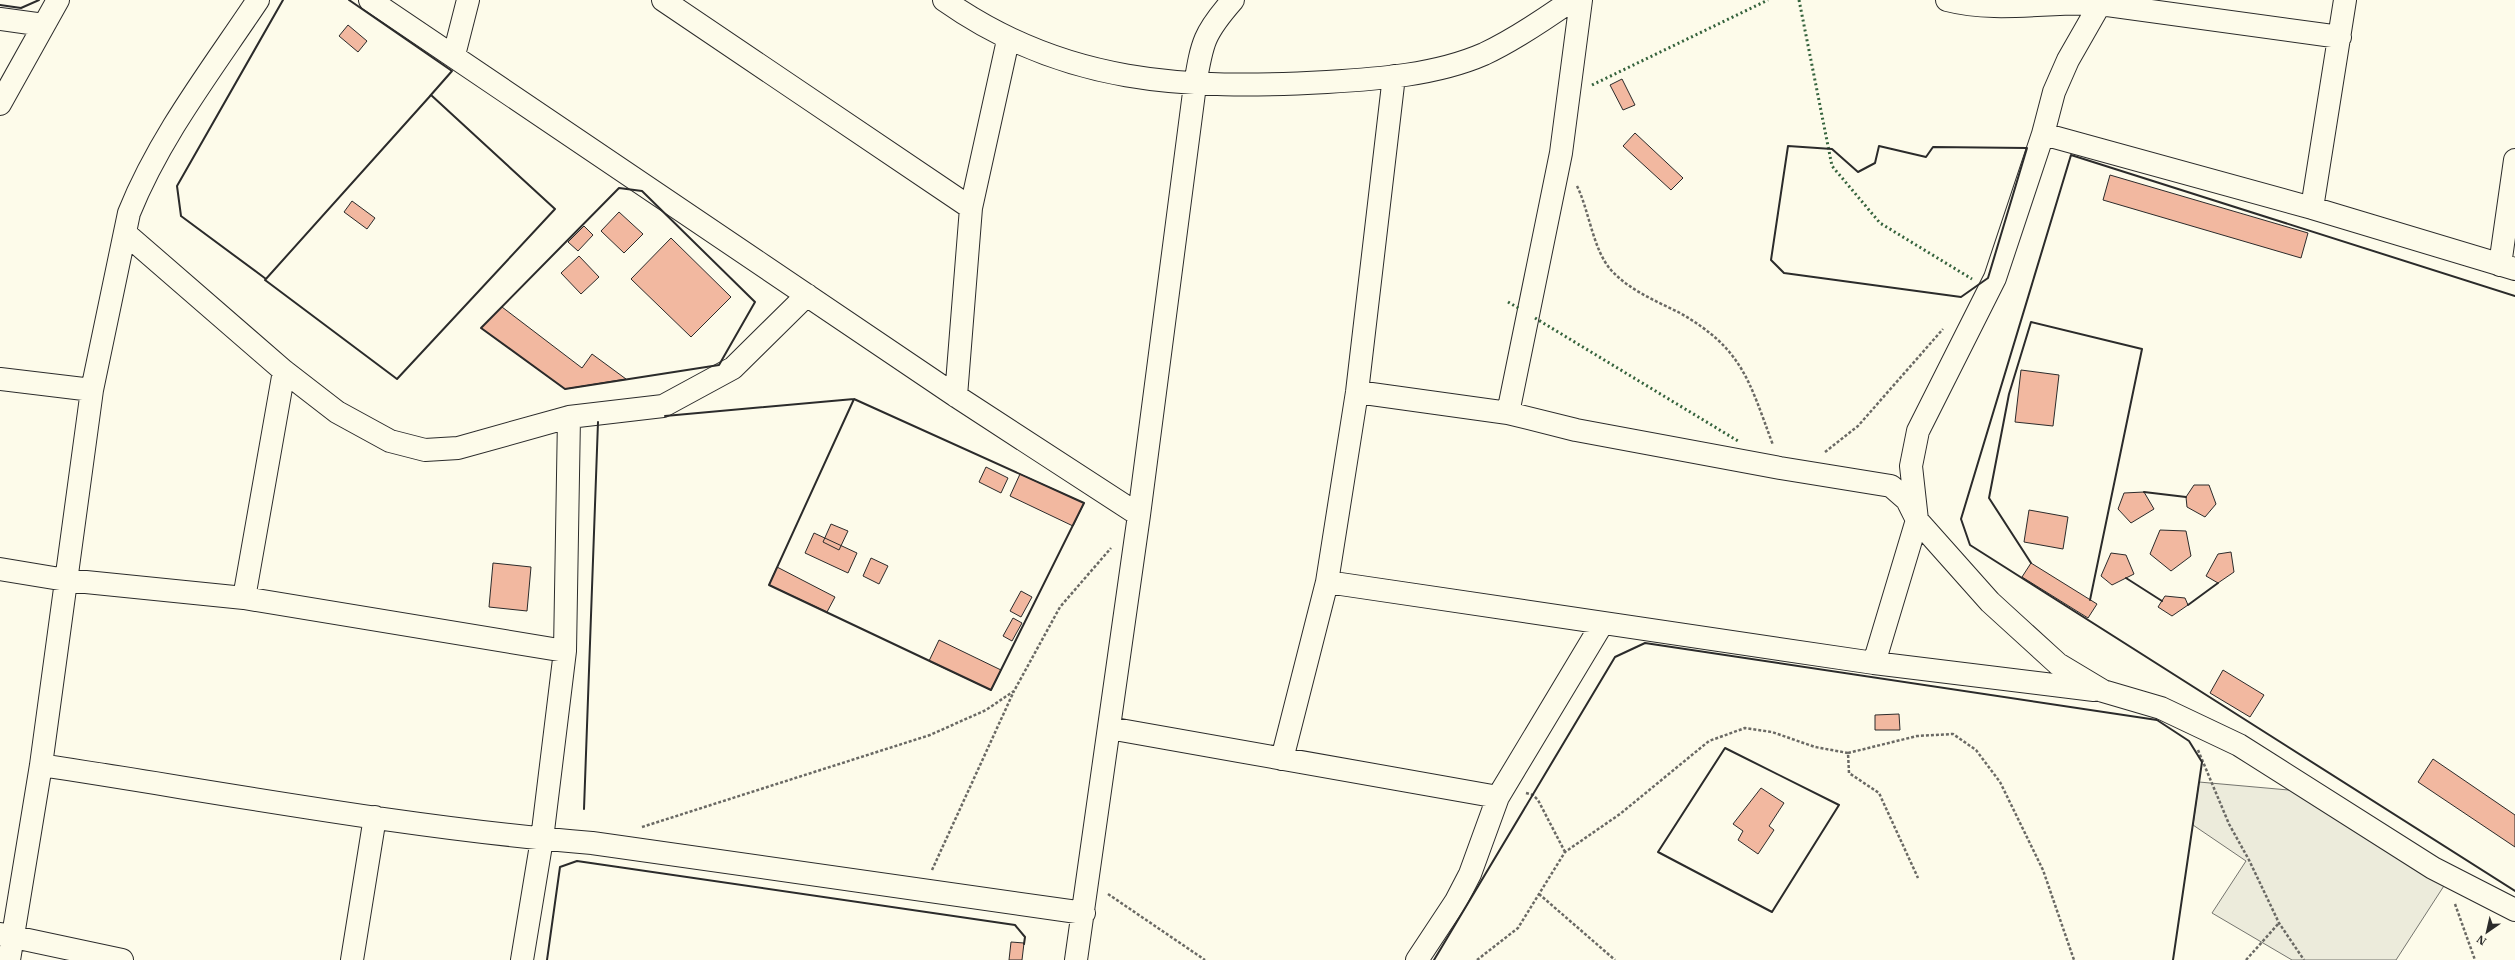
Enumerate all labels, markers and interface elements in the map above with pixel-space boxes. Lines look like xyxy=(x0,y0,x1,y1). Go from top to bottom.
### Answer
north arrow xyxy=(2467,912,2507,952)
text: N xyxy=(2474,932,2489,949)

